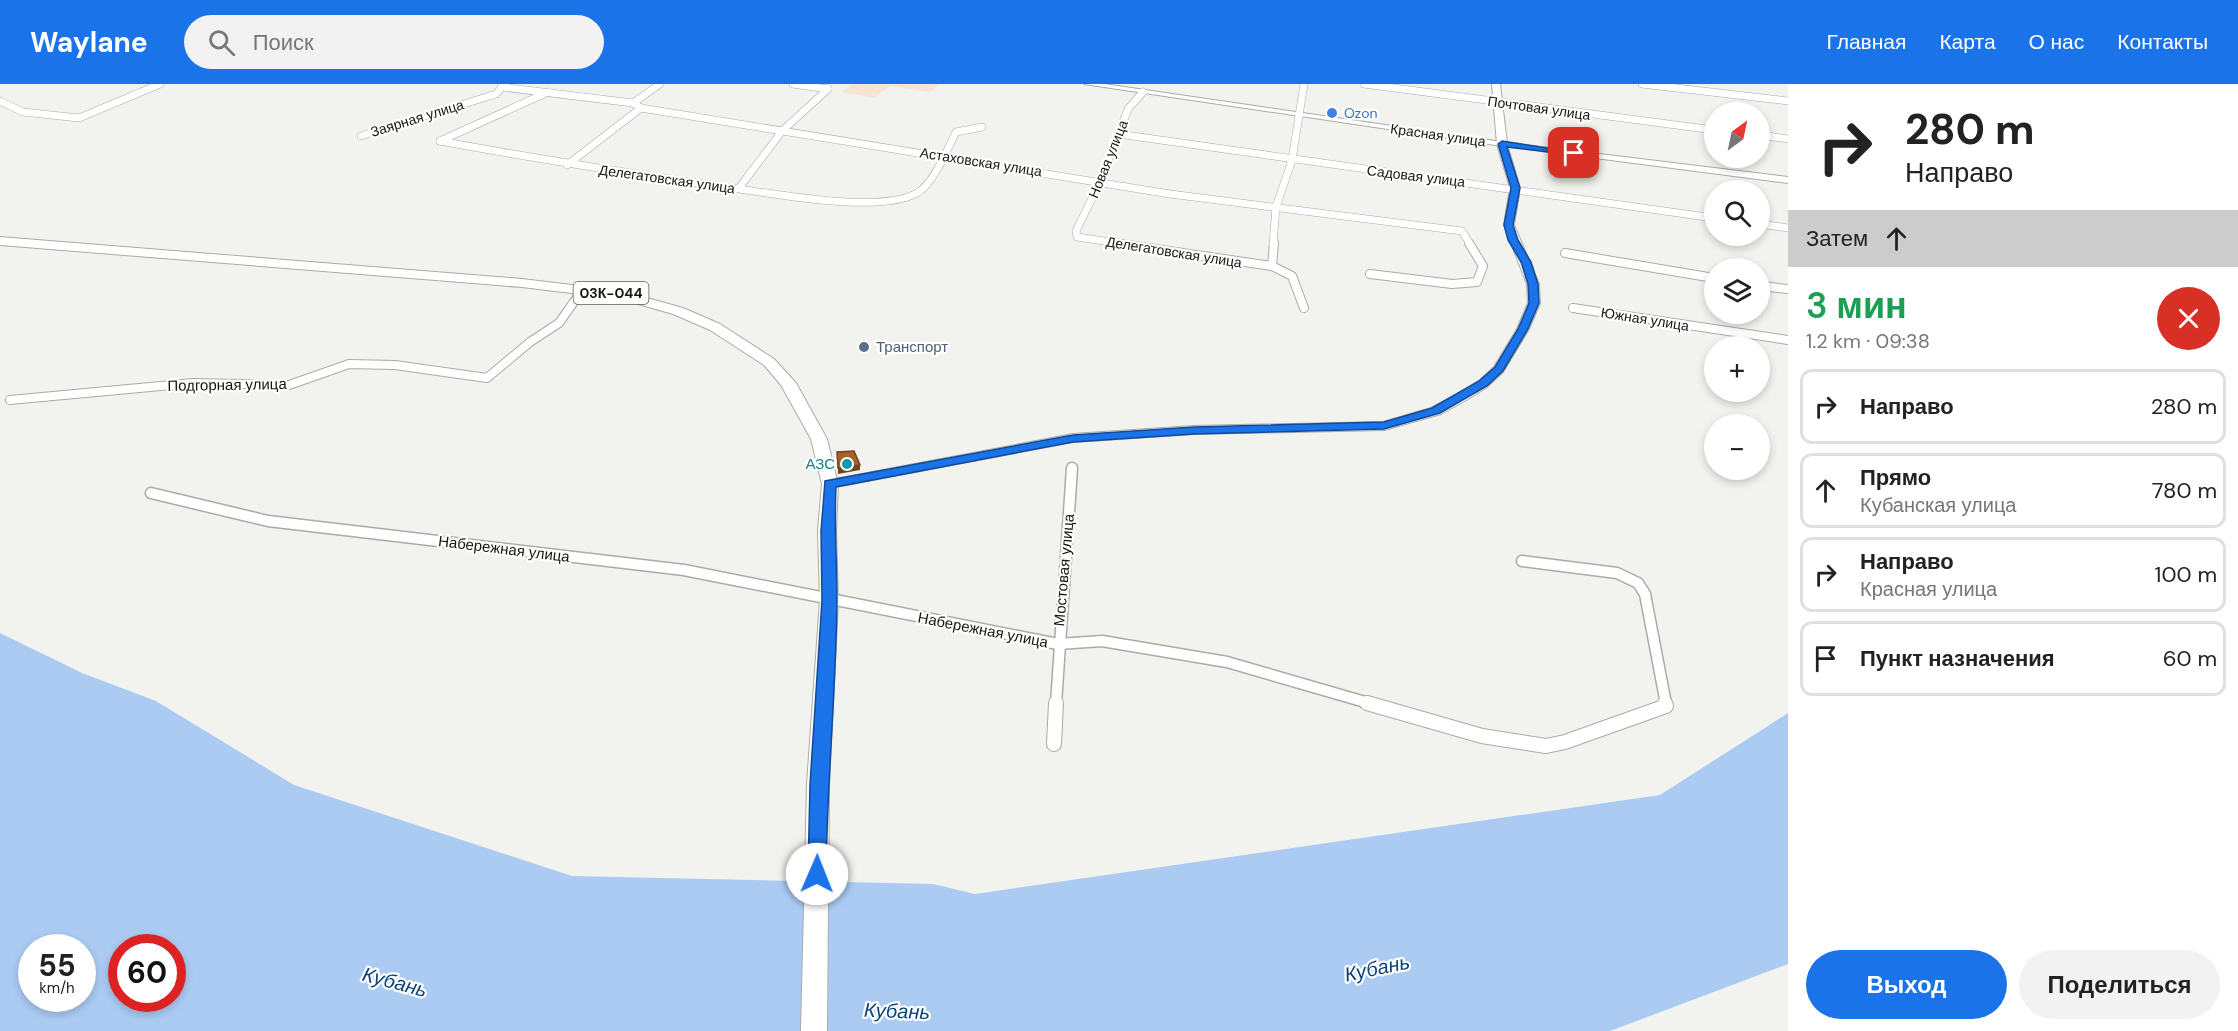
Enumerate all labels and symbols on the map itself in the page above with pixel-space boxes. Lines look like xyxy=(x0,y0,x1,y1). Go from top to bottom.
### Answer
street label: Почтовая улица xyxy=(1486,92,1592,124)
street label: Заярная улица xyxy=(368,95,466,141)
north arrow xyxy=(1704,102,1770,168)
place label: Ozon xyxy=(1344,104,1378,122)
marker: Ozon xyxy=(1325,106,1339,120)
street label: Новая улица xyxy=(1084,117,1132,201)
street label: Красная улица xyxy=(1389,119,1487,151)
pin xyxy=(1548,127,1599,178)
street label: Астаховская улица xyxy=(919,143,1044,181)
street label: Делегатовская улица xyxy=(598,161,736,198)
street label: Садовая улица xyxy=(1366,161,1466,191)
street label: Делегатовская улица xyxy=(1105,232,1243,272)
road number: 03К-044 xyxy=(574,282,648,304)
street label: Южная улица xyxy=(1600,303,1690,335)
place label: Транспорт xyxy=(876,337,948,357)
marker: Транспорт xyxy=(857,340,871,354)
street label: Подгорная улица xyxy=(167,374,287,396)
place label: АЗС xyxy=(805,454,835,474)
marker: АЗС xyxy=(840,457,854,471)
street label: Мостовая улица xyxy=(1049,512,1079,627)
street label: Набережная улица xyxy=(437,531,572,567)
street label: Набережная улица xyxy=(916,608,1051,653)
position arrow xyxy=(785,842,849,906)
speed limit sign: 60 xyxy=(108,934,186,1012)
water label: Кубань xyxy=(1342,948,1412,988)
water label: Кубань xyxy=(360,961,430,1003)
water label: Кубань xyxy=(864,997,930,1025)

